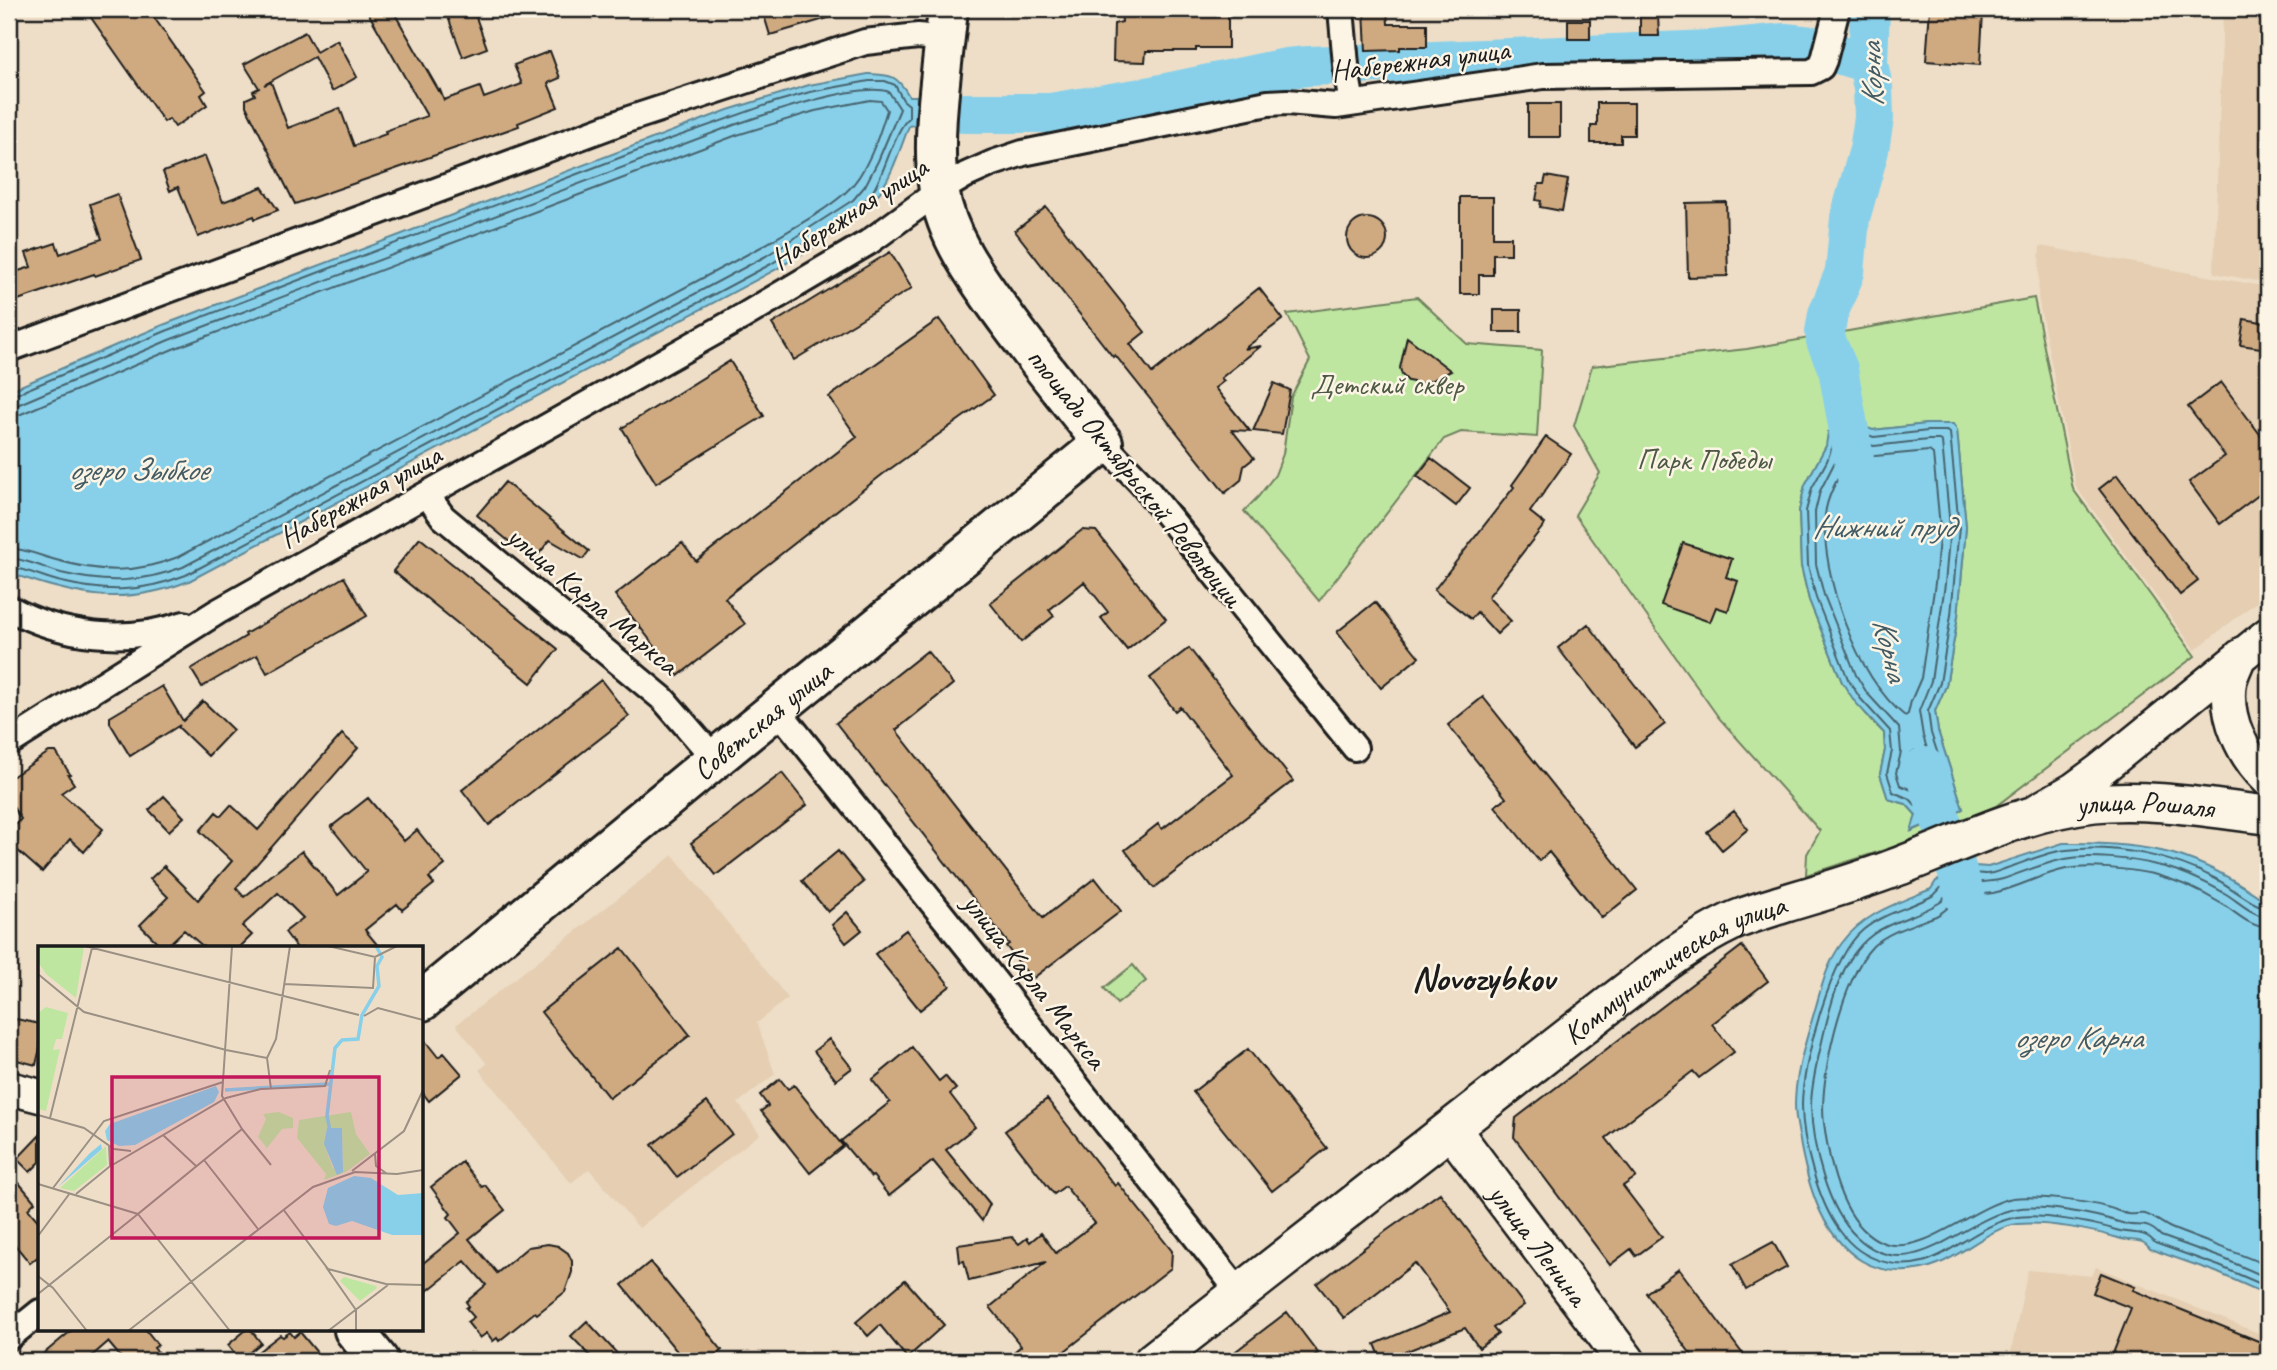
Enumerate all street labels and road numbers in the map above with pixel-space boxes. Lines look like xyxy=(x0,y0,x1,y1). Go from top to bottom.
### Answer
street label: Набережная улица xyxy=(1328,30,1514,90)
street label: Набережная улица xyxy=(763,147,936,278)
street label: площадь Октябрьской Революции xyxy=(1018,339,1253,616)
street label: Набережная улица xyxy=(272,435,450,556)
street label: улица Карла Маркса xyxy=(498,516,688,684)
street label: Советская улица xyxy=(685,651,841,789)
street label: улица Рошаля xyxy=(2071,782,2219,827)
street label: улица Карла Маркса xyxy=(953,884,1117,1078)
street label: Коммунистическая улица xyxy=(1555,885,1792,1053)
street label: улица Ленина xyxy=(1479,1175,1598,1315)

